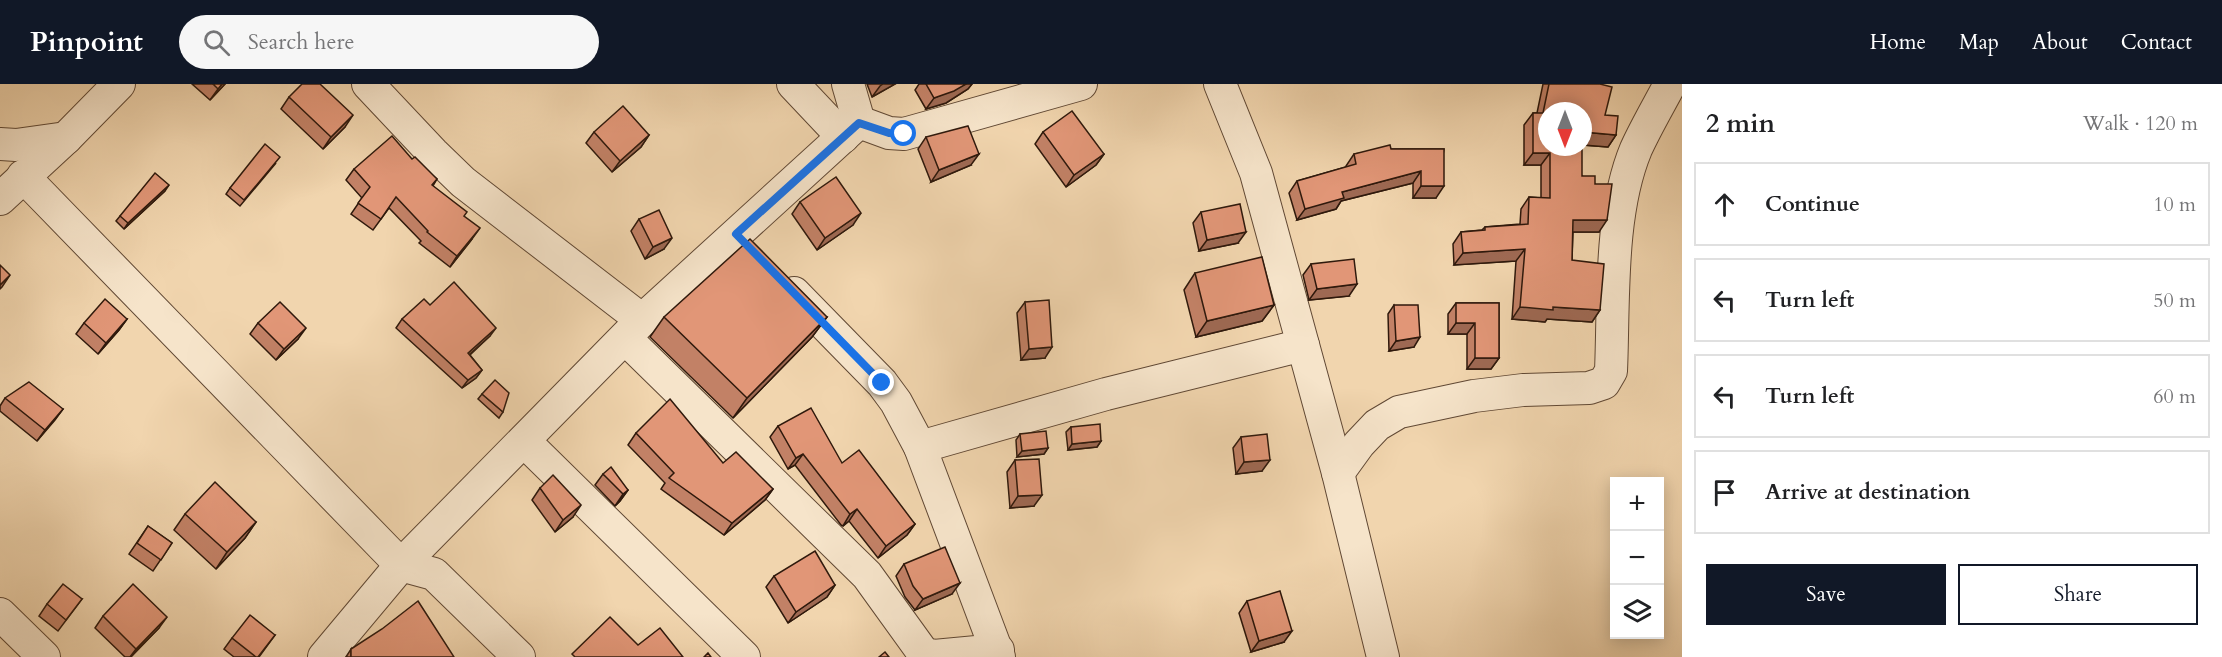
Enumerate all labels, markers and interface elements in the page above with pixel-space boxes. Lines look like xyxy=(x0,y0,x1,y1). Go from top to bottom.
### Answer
search box xyxy=(179,15,599,69)
text: Pinpoint xyxy=(30,23,143,61)
icon: search xyxy=(200,26,233,59)
text: Search here xyxy=(248,27,354,57)
text: Home xyxy=(1870,28,1926,57)
text: Map xyxy=(1959,28,1999,57)
text: About xyxy=(2032,28,2088,57)
text: Contact xyxy=(2121,28,2192,57)
north arrow xyxy=(1538,102,1592,156)
text: 2 min xyxy=(1706,106,1775,141)
text: Walk · 120 m xyxy=(2083,110,2198,137)
route start xyxy=(890,120,916,146)
icon: ahead xyxy=(1708,188,1741,221)
text: Continue xyxy=(1765,189,1860,219)
text: 10 m xyxy=(2153,191,2196,218)
icon: left xyxy=(1708,284,1741,317)
text: Turn left xyxy=(1765,285,1854,315)
text: 50 m xyxy=(2153,287,2196,314)
route end xyxy=(868,369,894,395)
icon: left xyxy=(1708,380,1741,413)
text: Turn left xyxy=(1765,381,1854,411)
text: 60 m xyxy=(2153,383,2196,410)
icon: arrive xyxy=(1708,476,1741,509)
map controls xyxy=(1610,477,1664,639)
button: + xyxy=(1610,477,1664,531)
text: Arrive at destination xyxy=(1765,477,1970,507)
button: − xyxy=(1610,531,1664,585)
button: Save xyxy=(1706,564,1946,625)
button: Share xyxy=(1958,564,2198,625)
button: layers xyxy=(1610,585,1664,639)

